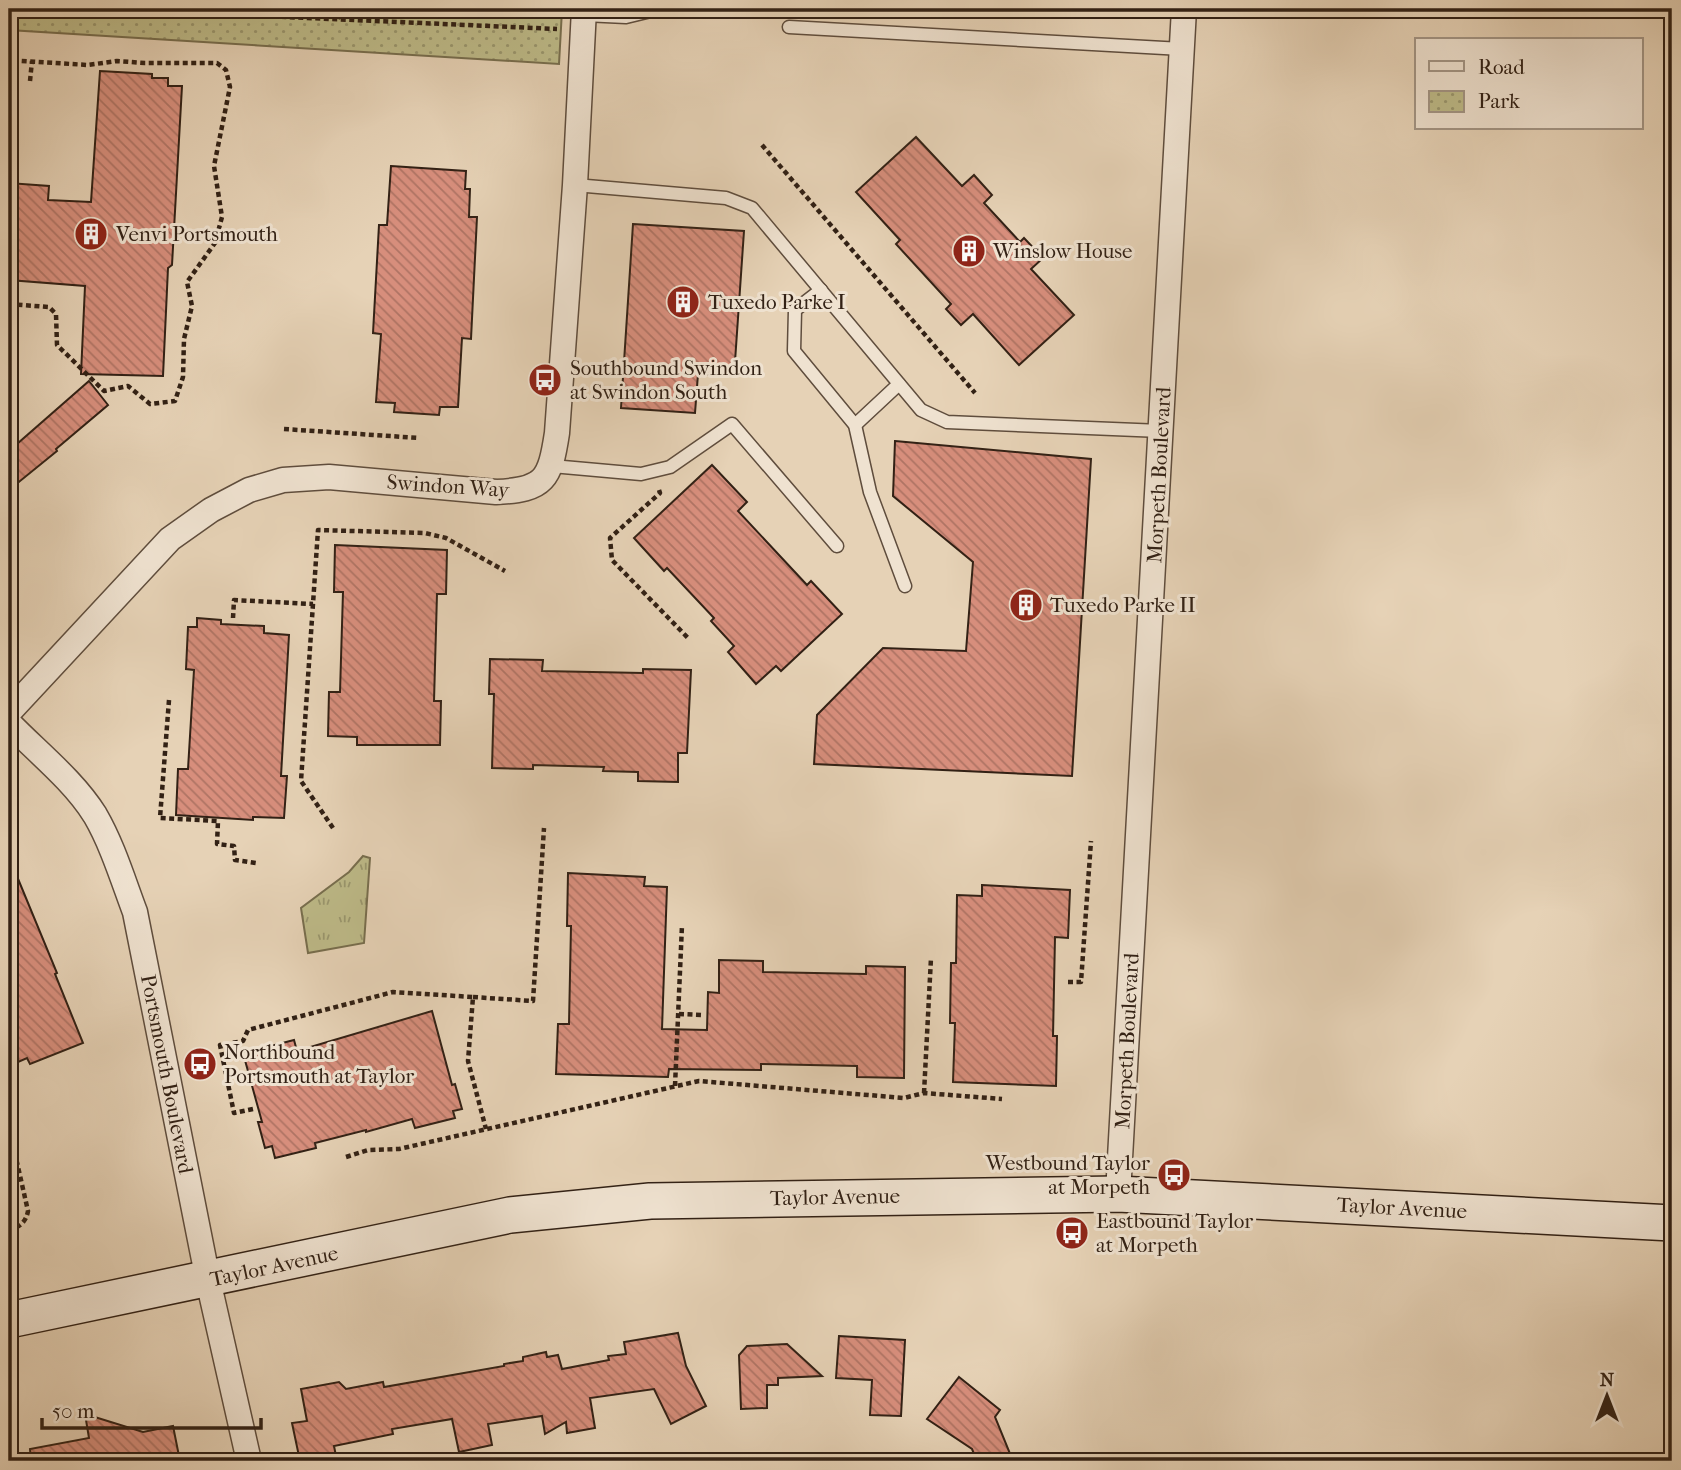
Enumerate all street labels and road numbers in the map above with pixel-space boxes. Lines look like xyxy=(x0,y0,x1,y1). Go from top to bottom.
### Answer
street label: Morpeth Boulevard xyxy=(1142,386,1176,564)
street label: Swindon Way xyxy=(386,470,511,502)
street label: Morpeth Boulevard xyxy=(1110,952,1144,1130)
street label: Portsmouth Boulevard xyxy=(136,972,198,1176)
street label: Taylor Avenue xyxy=(770,1184,900,1210)
street label: Taylor Avenue xyxy=(1336,1193,1468,1223)
street label: Taylor Avenue xyxy=(208,1241,340,1291)

